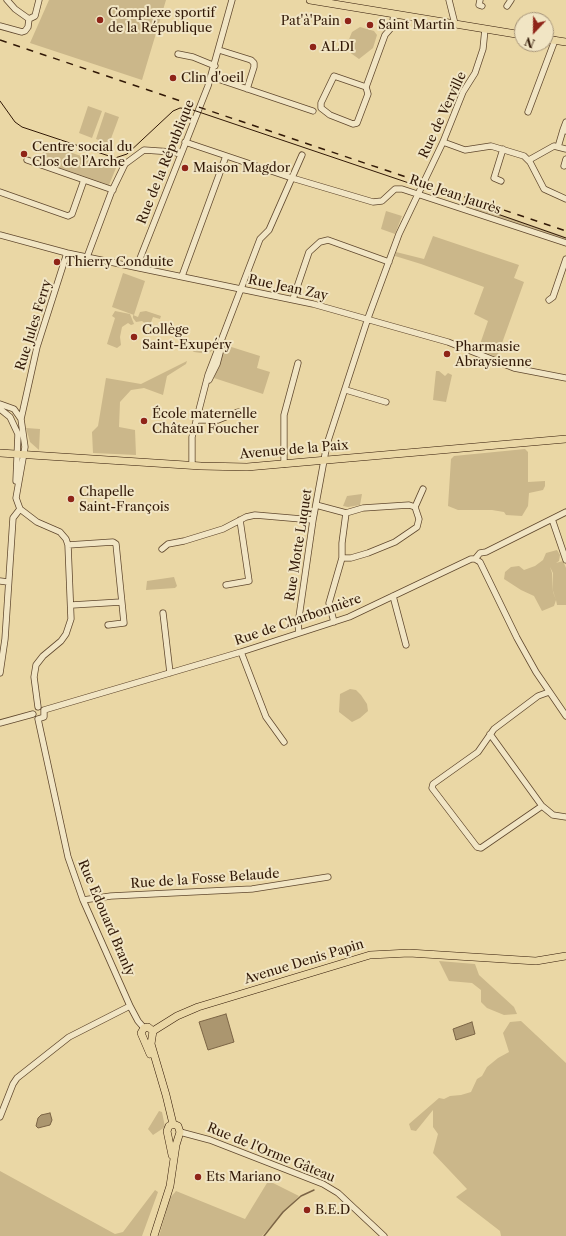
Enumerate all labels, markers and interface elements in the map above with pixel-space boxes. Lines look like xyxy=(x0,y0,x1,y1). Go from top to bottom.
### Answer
place label: Complexe sportif de la République xyxy=(108,5,215,36)
north arrow xyxy=(514,12,554,52)
place label: Pat'à'Pain xyxy=(281,13,340,29)
marker: Complexe sportif de la République xyxy=(95,15,105,25)
marker: Pat'à'Pain xyxy=(343,16,353,26)
place label: Saint Martin xyxy=(378,17,455,33)
marker: Saint Martin xyxy=(365,20,375,30)
text: N xyxy=(523,34,537,50)
place label: ALDI xyxy=(321,39,354,55)
marker: ALDI xyxy=(308,42,318,52)
street label: Rue de Verville xyxy=(416,69,470,161)
place label: Clin d'oeil xyxy=(181,70,244,86)
marker: Clin d'oeil xyxy=(168,73,178,83)
street label: Rue de la République xyxy=(134,98,198,226)
place label: Centre social du Clos de l’Arche xyxy=(32,139,133,170)
marker: Centre social du Clos de l’Arche xyxy=(19,149,29,159)
place label: Maison Magdor xyxy=(193,160,290,176)
marker: Maison Magdor xyxy=(180,163,190,173)
street label: Rue Jean Jaurès xyxy=(407,172,503,218)
place label: Thierry Conduite xyxy=(65,254,174,270)
marker: Thierry Conduite xyxy=(52,257,62,267)
street label: Rue Jean Zay xyxy=(247,272,329,304)
street label: Rue Jules Ferry xyxy=(13,278,55,372)
place label: Collège Saint-Exupéry xyxy=(142,322,232,353)
marker: Collège Saint-Exupéry xyxy=(129,332,139,342)
place label: Pharmasie Abraysienne xyxy=(455,339,532,370)
marker: Pharmasie Abraysienne xyxy=(442,349,452,359)
place label: École maternelle Château Foucher xyxy=(152,406,259,437)
marker: École maternelle Château Foucher xyxy=(139,416,149,426)
street label: Avenue de la Paix xyxy=(239,437,349,463)
place label: Chapelle Saint-François xyxy=(79,484,169,515)
street label: Rue Motte Luquet xyxy=(282,488,316,602)
marker: Chapelle Saint-François xyxy=(66,494,76,504)
street label: Rue de Charbonnière xyxy=(232,591,364,649)
street label: Rue Edouard Branly xyxy=(74,857,138,979)
street label: Rue de la Fosse Belaude xyxy=(130,866,280,892)
street label: Avenue Denis Papin xyxy=(242,936,366,988)
street label: Rue de l'Orme Gâteau xyxy=(205,1120,337,1186)
place label: Ets Mariano xyxy=(206,1169,281,1185)
marker: Ets Mariano xyxy=(193,1172,203,1182)
place label: B.E.D xyxy=(315,1202,350,1218)
marker: B.E.D xyxy=(302,1205,312,1215)

